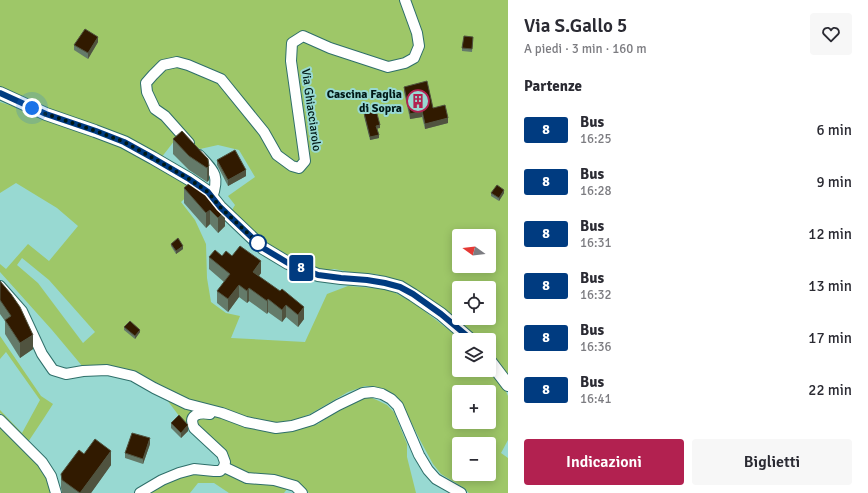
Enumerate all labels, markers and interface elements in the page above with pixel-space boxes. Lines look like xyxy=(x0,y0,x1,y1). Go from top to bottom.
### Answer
button: heart xyxy=(810,13,852,55)
text: Via S.Gallo 5 xyxy=(524,14,627,38)
text: A piedi · 3 min · 160 m xyxy=(524,41,647,57)
street label: Via Ghiacciarolo xyxy=(298,68,324,152)
text: Partenze xyxy=(524,77,582,95)
place label: Cascina Faglia di Sopra xyxy=(327,87,402,116)
building icon: Cascina Faglia di Sopra xyxy=(405,88,431,114)
your location xyxy=(22,98,42,118)
text: Bus xyxy=(580,113,604,131)
text: 8 xyxy=(542,121,550,138)
text: 6 min xyxy=(816,121,852,139)
text: 16:25 xyxy=(580,131,612,147)
text: Bus xyxy=(580,165,604,183)
text: 8 xyxy=(542,173,550,190)
text: 9 min xyxy=(816,173,852,191)
text: 16:28 xyxy=(580,183,612,199)
text: Bus xyxy=(580,217,604,235)
text: 8 xyxy=(542,225,550,242)
text: 12 min xyxy=(808,225,852,243)
north arrow xyxy=(452,229,496,273)
map controls xyxy=(452,229,496,481)
unlabelled marker xyxy=(249,234,267,252)
text: 16:31 xyxy=(580,235,612,251)
line badge: 8 xyxy=(288,255,314,281)
text: 8 xyxy=(297,259,305,276)
text: Bus xyxy=(580,269,604,287)
text: 8 xyxy=(542,277,550,294)
text: 13 min xyxy=(808,277,852,295)
button: locate xyxy=(452,281,496,325)
text: 16:32 xyxy=(580,287,612,303)
text: Bus xyxy=(580,321,604,339)
text: 8 xyxy=(542,329,550,346)
text: 17 min xyxy=(808,329,852,347)
button: layers xyxy=(452,333,496,377)
text: 16:36 xyxy=(580,339,612,355)
text: Bus xyxy=(580,373,604,391)
text: 8 xyxy=(542,381,550,398)
text: 22 min xyxy=(808,381,852,399)
button: + xyxy=(452,385,496,429)
text: 16:41 xyxy=(580,391,612,407)
button: − xyxy=(452,437,496,481)
button: Indicazioni xyxy=(524,439,684,485)
button: Biglietti xyxy=(692,439,852,485)

